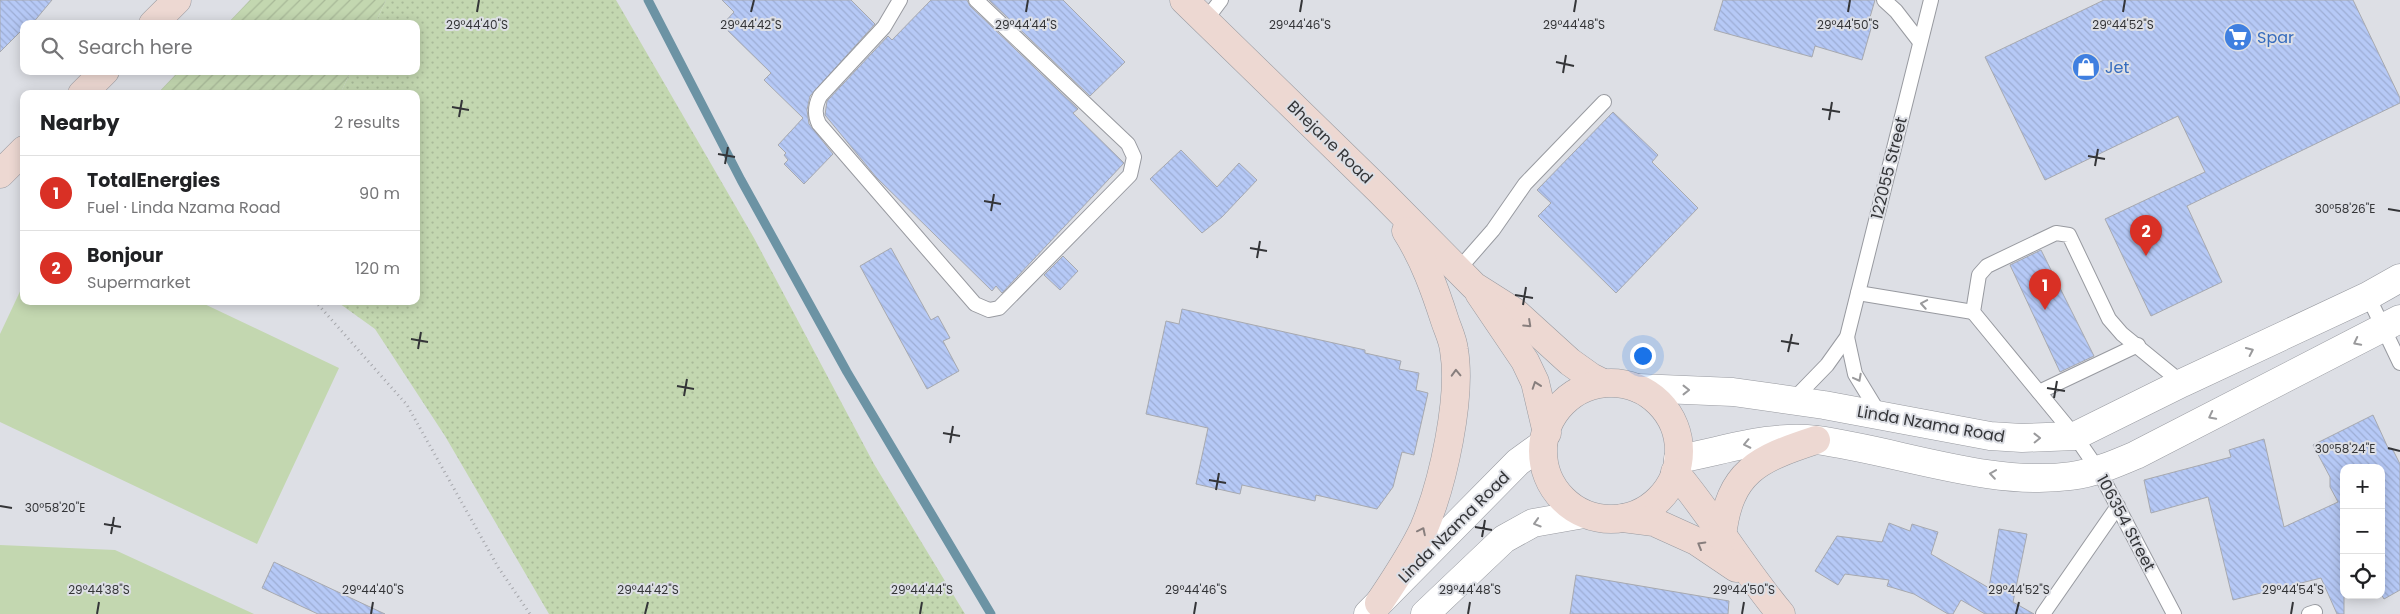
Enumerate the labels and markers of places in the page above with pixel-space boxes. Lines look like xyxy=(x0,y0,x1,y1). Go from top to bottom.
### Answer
supermarket icon: Spar xyxy=(2223,22,2253,52)
place label: Spar xyxy=(2257,26,2294,49)
shop icon: Jet xyxy=(2071,52,2101,82)
place label: Jet xyxy=(2105,56,2129,79)
pin: 2 xyxy=(2130,215,2162,256)
pin: 1 xyxy=(2029,269,2061,310)

